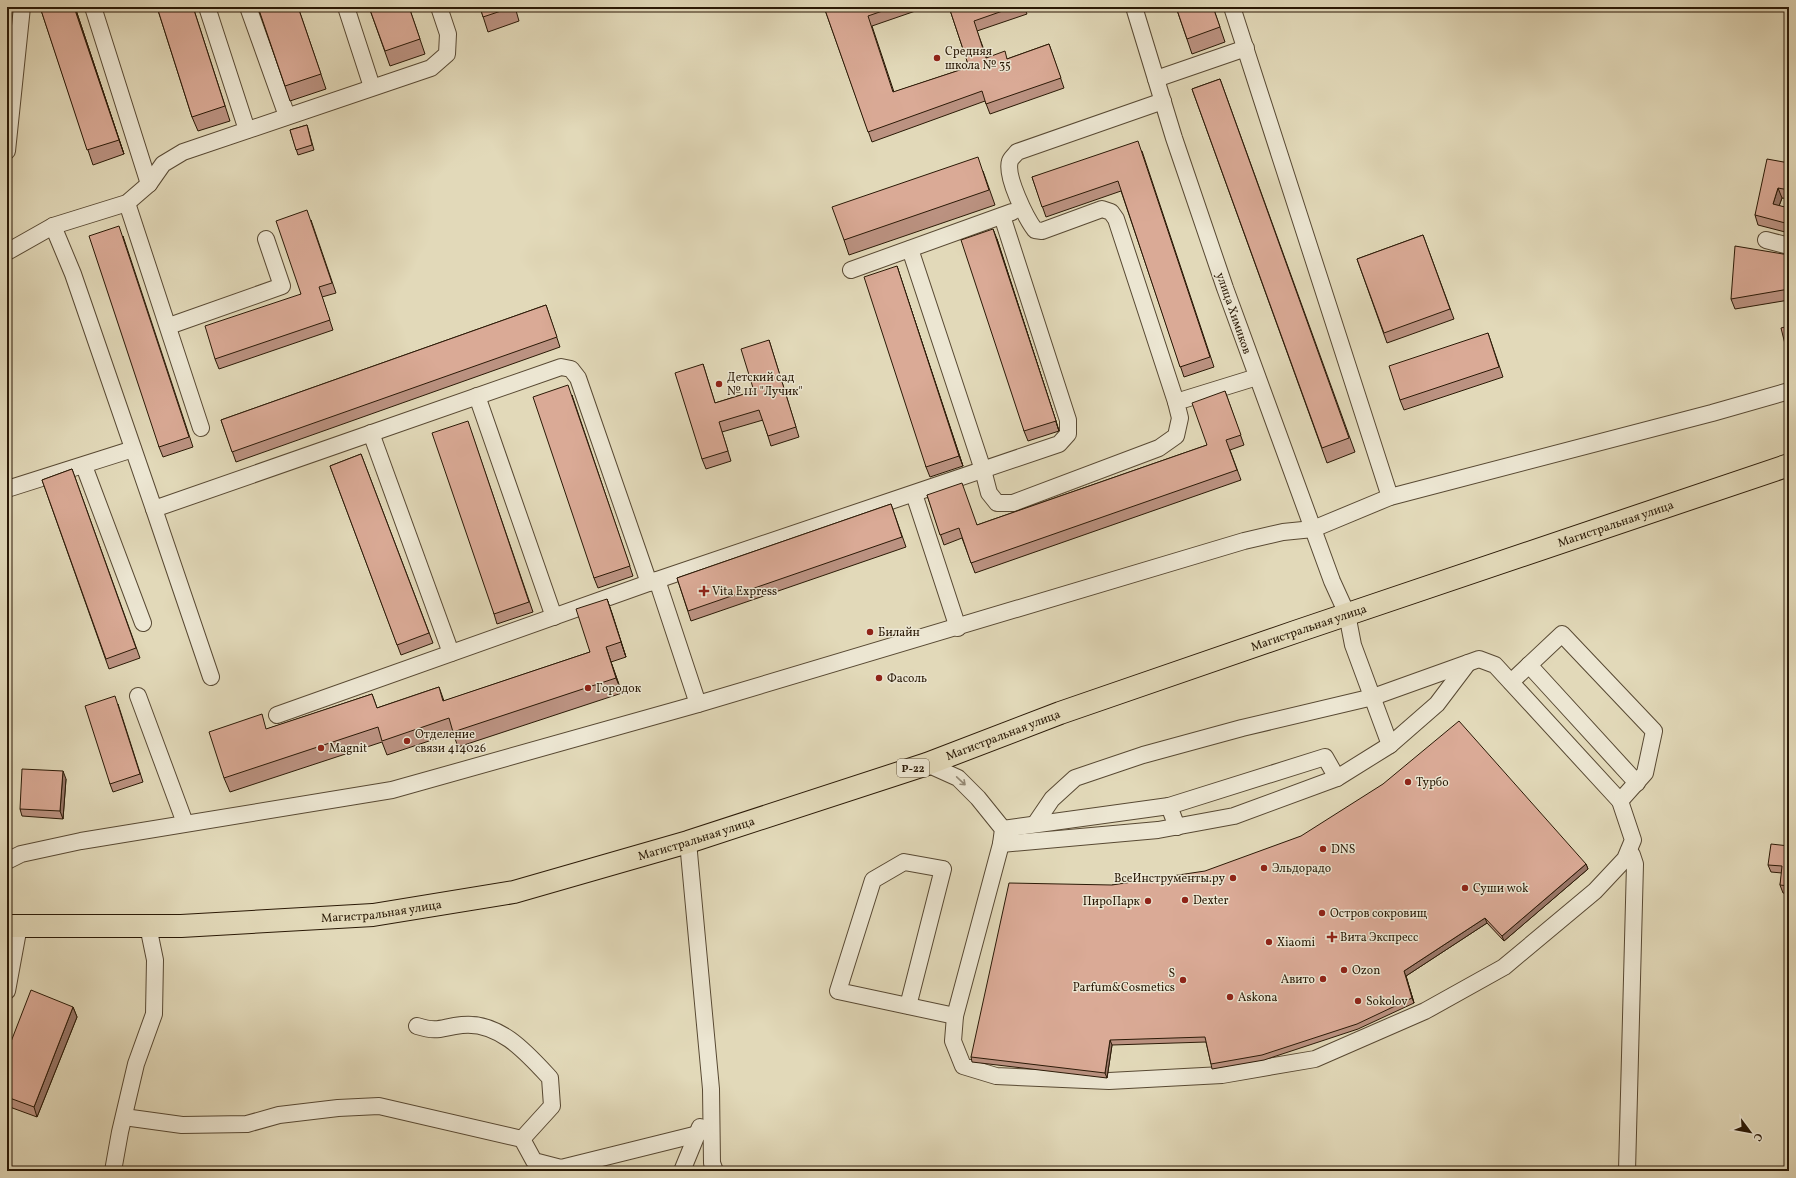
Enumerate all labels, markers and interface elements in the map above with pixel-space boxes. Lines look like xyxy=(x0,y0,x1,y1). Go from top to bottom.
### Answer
place label: Средняя школа № 35 xyxy=(945,44,1011,74)
marker: Средняя школа № 35 xyxy=(932,53,942,63)
street label: улица Химиков xyxy=(1212,270,1255,356)
place label: Детский сад № 111 "Лучик" xyxy=(727,370,803,400)
marker: Детский сад № 111 "Лучик" xyxy=(714,379,724,389)
street label: Магистральная улица xyxy=(1556,498,1676,552)
place label: Vita Express xyxy=(712,584,777,600)
marker: Vita Express xyxy=(699,586,709,596)
street label: Магистральная улица xyxy=(1249,601,1369,656)
place label: Билайн xyxy=(878,625,920,641)
marker: Билайн xyxy=(865,627,875,637)
place label: Фасоль xyxy=(887,671,927,687)
marker: Фасоль xyxy=(874,673,884,683)
place label: Городок xyxy=(596,681,642,697)
marker: Городок xyxy=(583,683,593,693)
street label: Магистральная улица xyxy=(944,707,1063,765)
place label: Отделение связи 414026 xyxy=(415,727,486,757)
marker: Отделение связи 414026 xyxy=(402,736,412,746)
place label: Magnit xyxy=(329,741,367,757)
marker: Magnit xyxy=(316,743,326,753)
road number: Р-22 xyxy=(897,759,929,777)
place label: Турбо xyxy=(1416,775,1449,791)
one-way arrow xyxy=(956,777,966,786)
marker: Турбо xyxy=(1403,777,1413,787)
street label: Магистральная улица xyxy=(636,814,757,865)
place label: DNS xyxy=(1331,842,1355,858)
marker: DNS xyxy=(1318,844,1328,854)
place label: Эльдорадо xyxy=(1272,861,1331,877)
marker: Эльдорадо xyxy=(1259,863,1269,873)
place label: ВсеИнструменты.ру xyxy=(1114,871,1225,887)
marker: ВсеИнструменты.ру xyxy=(1228,873,1238,883)
place label: Суши wok xyxy=(1473,881,1529,897)
marker: Суши wok xyxy=(1460,883,1470,893)
place label: Dexter xyxy=(1193,893,1229,909)
place label: ПироПарк xyxy=(1083,894,1141,910)
marker: Dexter xyxy=(1180,895,1190,905)
marker: ПироПарк xyxy=(1143,896,1153,906)
street label: Магистральная улица xyxy=(321,897,443,927)
place label: Остров сокровищ xyxy=(1330,906,1428,922)
marker: Остров сокровищ xyxy=(1317,908,1327,918)
place label: Вита Экспресс xyxy=(1340,930,1418,946)
marker: Вита Экспресс xyxy=(1327,932,1337,942)
place label: Xiaomi xyxy=(1277,935,1316,951)
marker: Xiaomi xyxy=(1264,937,1274,947)
place label: Ozon xyxy=(1352,963,1380,979)
marker: Ozon xyxy=(1339,965,1349,975)
place label: S Parfum&Cosmetics xyxy=(1073,966,1175,996)
place label: Авито xyxy=(1281,972,1315,988)
marker: Авито xyxy=(1318,974,1328,984)
marker: S Parfum&Cosmetics xyxy=(1178,975,1188,985)
place label: Askona xyxy=(1238,990,1277,1006)
marker: Askona xyxy=(1225,992,1235,1002)
place label: Sokolov xyxy=(1366,994,1408,1010)
marker: Sokolov xyxy=(1353,996,1363,1006)
north arrow xyxy=(1730,1112,1770,1152)
text: С xyxy=(1749,1130,1765,1143)

